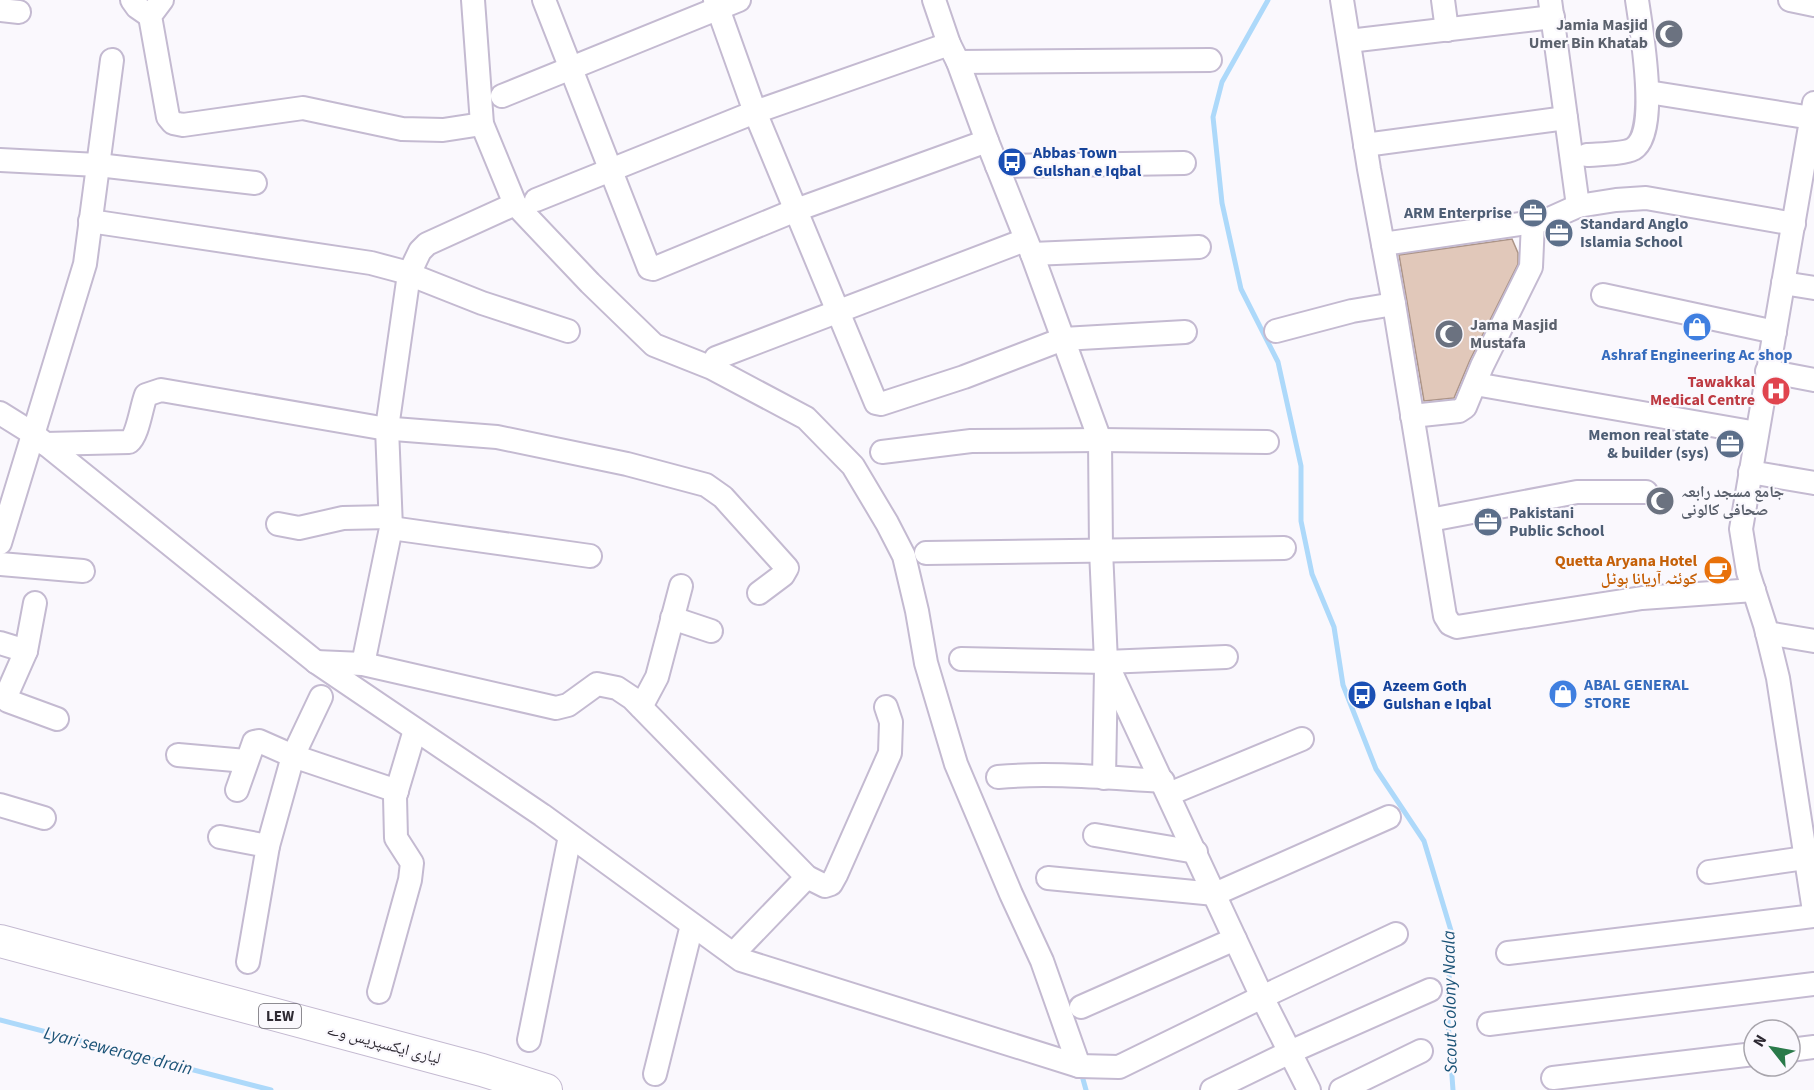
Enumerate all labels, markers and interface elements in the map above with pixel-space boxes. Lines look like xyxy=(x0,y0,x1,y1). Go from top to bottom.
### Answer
place label: Jamia Masjid Umer Bin Khatab xyxy=(1529,14,1648,54)
mosque icon: Jamia Masjid Umer Bin Khatab xyxy=(1653,18,1685,50)
place label: Abbas Town Gulshan e Iqbal xyxy=(1032,142,1142,182)
bus stop icon: Abbas Town Gulshan e Iqbal xyxy=(996,146,1028,178)
office icon: ARM Enterprise xyxy=(1517,197,1549,229)
place label: ARM Enterprise xyxy=(1403,202,1512,224)
place label: Standard Anglo Islamia School xyxy=(1580,213,1688,253)
office icon: Standard Anglo Islamia School xyxy=(1543,217,1575,249)
shop icon: Ashraf Engineering Ac shop xyxy=(1681,311,1713,343)
place label: Jama Masjid Mustafa xyxy=(1470,314,1558,354)
mosque icon: Jama Masjid Mustafa xyxy=(1433,318,1465,350)
place label: Ashraf Engineering Ac shop xyxy=(1600,344,1793,366)
place label: Tawakkal Medical Centre xyxy=(1650,371,1755,411)
hospital icon: Tawakkal Medical Centre xyxy=(1760,375,1792,407)
place label: Memon real state & builder (sys) xyxy=(1588,424,1709,464)
office icon: Memon real state & builder (sys) xyxy=(1714,428,1746,460)
place label: جامع مسجد رابعہ صحافی کالونی xyxy=(1681,481,1784,521)
mosque icon: جامع مسجد رابعہ صحافی کالونی xyxy=(1644,485,1676,517)
place label: Pakistani Public School xyxy=(1509,502,1605,542)
office icon: Pakistani Public School xyxy=(1472,506,1504,538)
place label: Quetta Aryana Hotel کوئٹہ آریانا ہوٹل xyxy=(1555,550,1697,590)
cafe icon: Quetta Aryana Hotel کوئٹہ آریانا ہوٹل xyxy=(1702,554,1734,586)
place label: ABAL GENERAL STORE xyxy=(1583,674,1689,714)
place label: Azeem Goth Gulshan e Iqbal xyxy=(1382,675,1492,715)
shop icon: ABAL GENERAL STORE xyxy=(1547,678,1579,710)
bus stop icon: Azeem Goth Gulshan e Iqbal xyxy=(1346,679,1378,711)
water label: Scout Colony Naala xyxy=(1436,930,1464,1074)
road number: LEW xyxy=(259,1004,301,1028)
street label: لیاری ایکسپریس وے xyxy=(325,1018,443,1070)
north arrow xyxy=(1742,1018,1802,1078)
water label: Lyari sewerage drain xyxy=(41,1020,195,1082)
text: N xyxy=(1748,1031,1772,1051)

